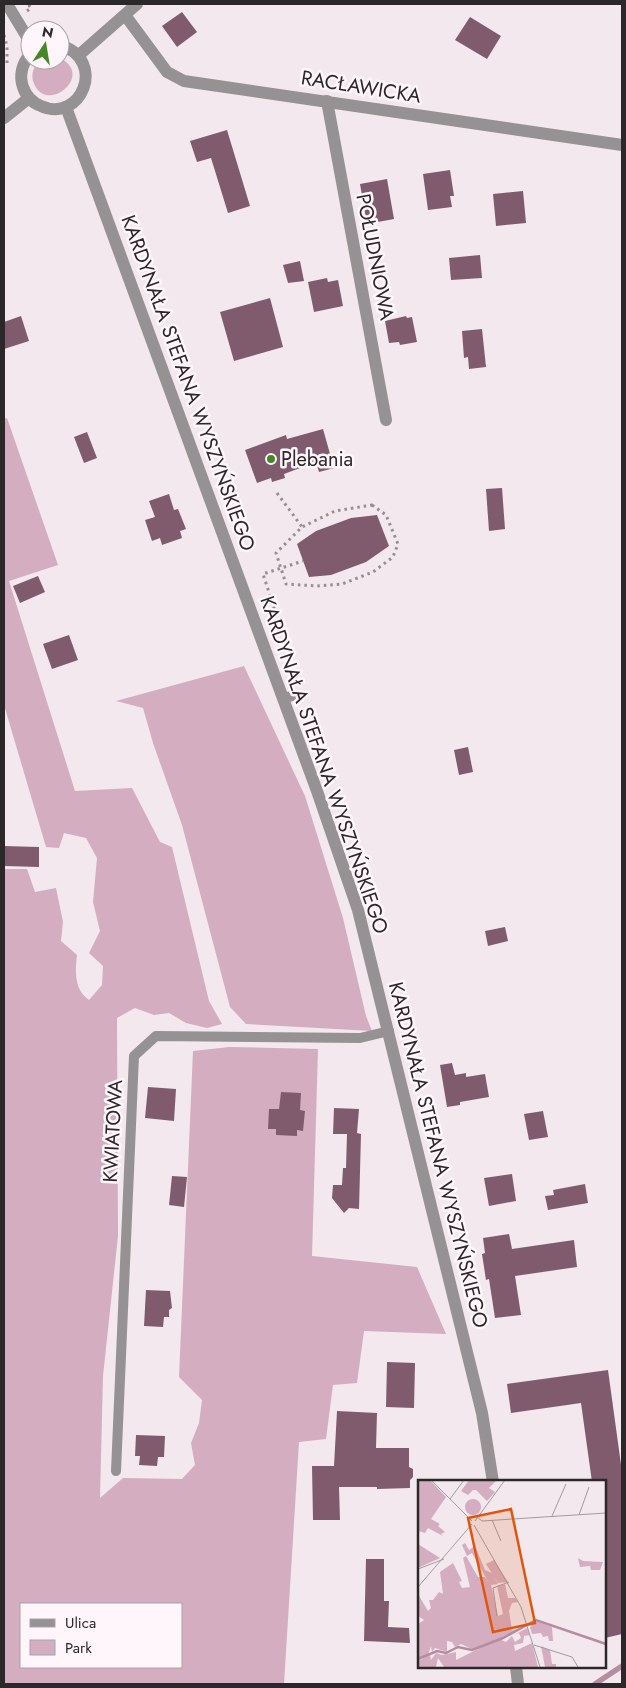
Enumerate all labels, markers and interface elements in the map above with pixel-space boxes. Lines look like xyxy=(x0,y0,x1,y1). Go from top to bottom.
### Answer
north arrow xyxy=(20,20,70,70)
text: N xyxy=(40,21,55,43)
street label: RACŁAWICKA xyxy=(299,63,424,111)
street label: POŁUDNIOWA xyxy=(349,191,402,324)
street label: KARDYNAŁA STEFANA WYSZYŃSKIEGO xyxy=(114,211,262,555)
place label: Plebania xyxy=(281,445,353,474)
marker: Plebania xyxy=(265,453,277,465)
street label: KARDYNAŁA STEFANA WYSZYŃSKIEGO xyxy=(252,592,396,938)
street label: KARDYNAŁA STEFANA WYSZYŃSKIEGO xyxy=(381,979,495,1331)
street label: KWIATOWA xyxy=(96,1078,130,1183)
inset map xyxy=(418,1480,606,1668)
legend xyxy=(20,1603,182,1668)
text: Ulica xyxy=(65,1612,96,1634)
text: Park xyxy=(65,1637,92,1659)

